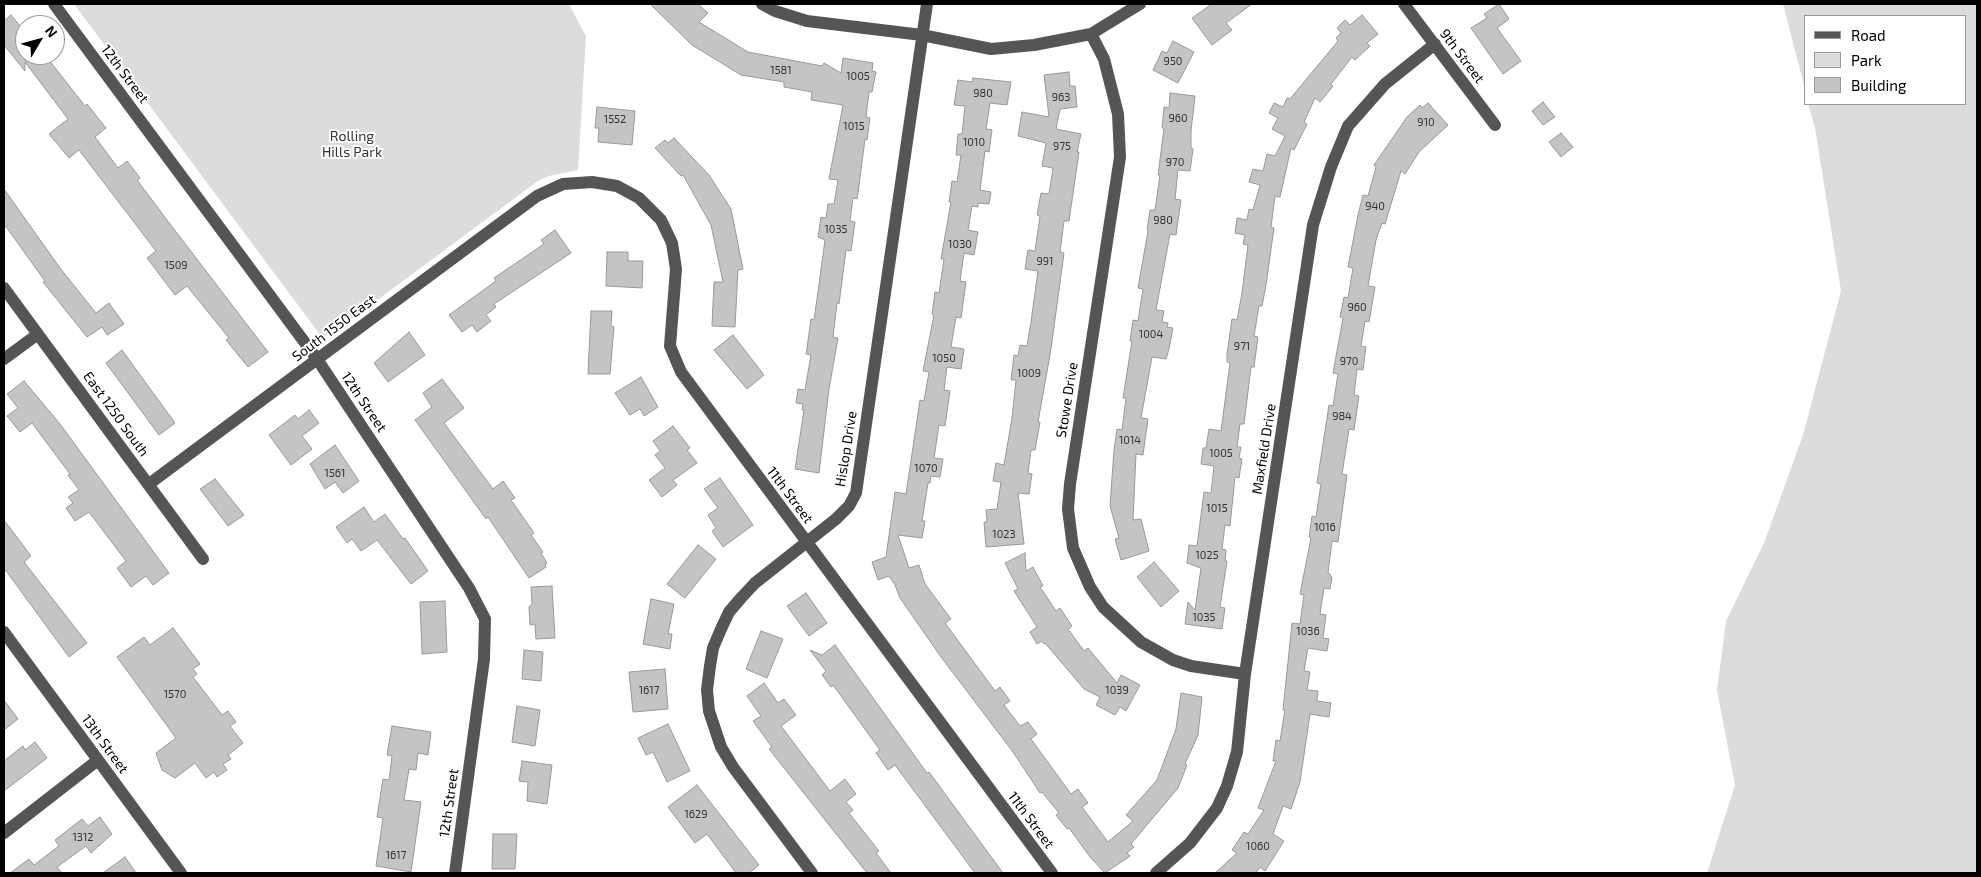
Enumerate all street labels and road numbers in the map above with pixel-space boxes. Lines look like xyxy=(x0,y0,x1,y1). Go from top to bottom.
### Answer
street label: 9th Street xyxy=(1436,26,1488,86)
street label: 12th Street xyxy=(98,41,152,107)
street label: South 1550 East xyxy=(289,291,379,365)
street label: Stowe Drive xyxy=(1053,361,1081,439)
street label: East 1250 South xyxy=(80,368,152,460)
street label: 12th Street xyxy=(338,369,390,435)
street label: Maxfield Drive xyxy=(1249,402,1279,496)
street label: Hislop Drive xyxy=(832,410,860,488)
street label: 11th Street xyxy=(763,463,817,527)
street label: 13th Street xyxy=(78,711,132,777)
street label: 12th Street xyxy=(436,768,462,838)
street label: 11th Street xyxy=(1004,788,1058,852)

